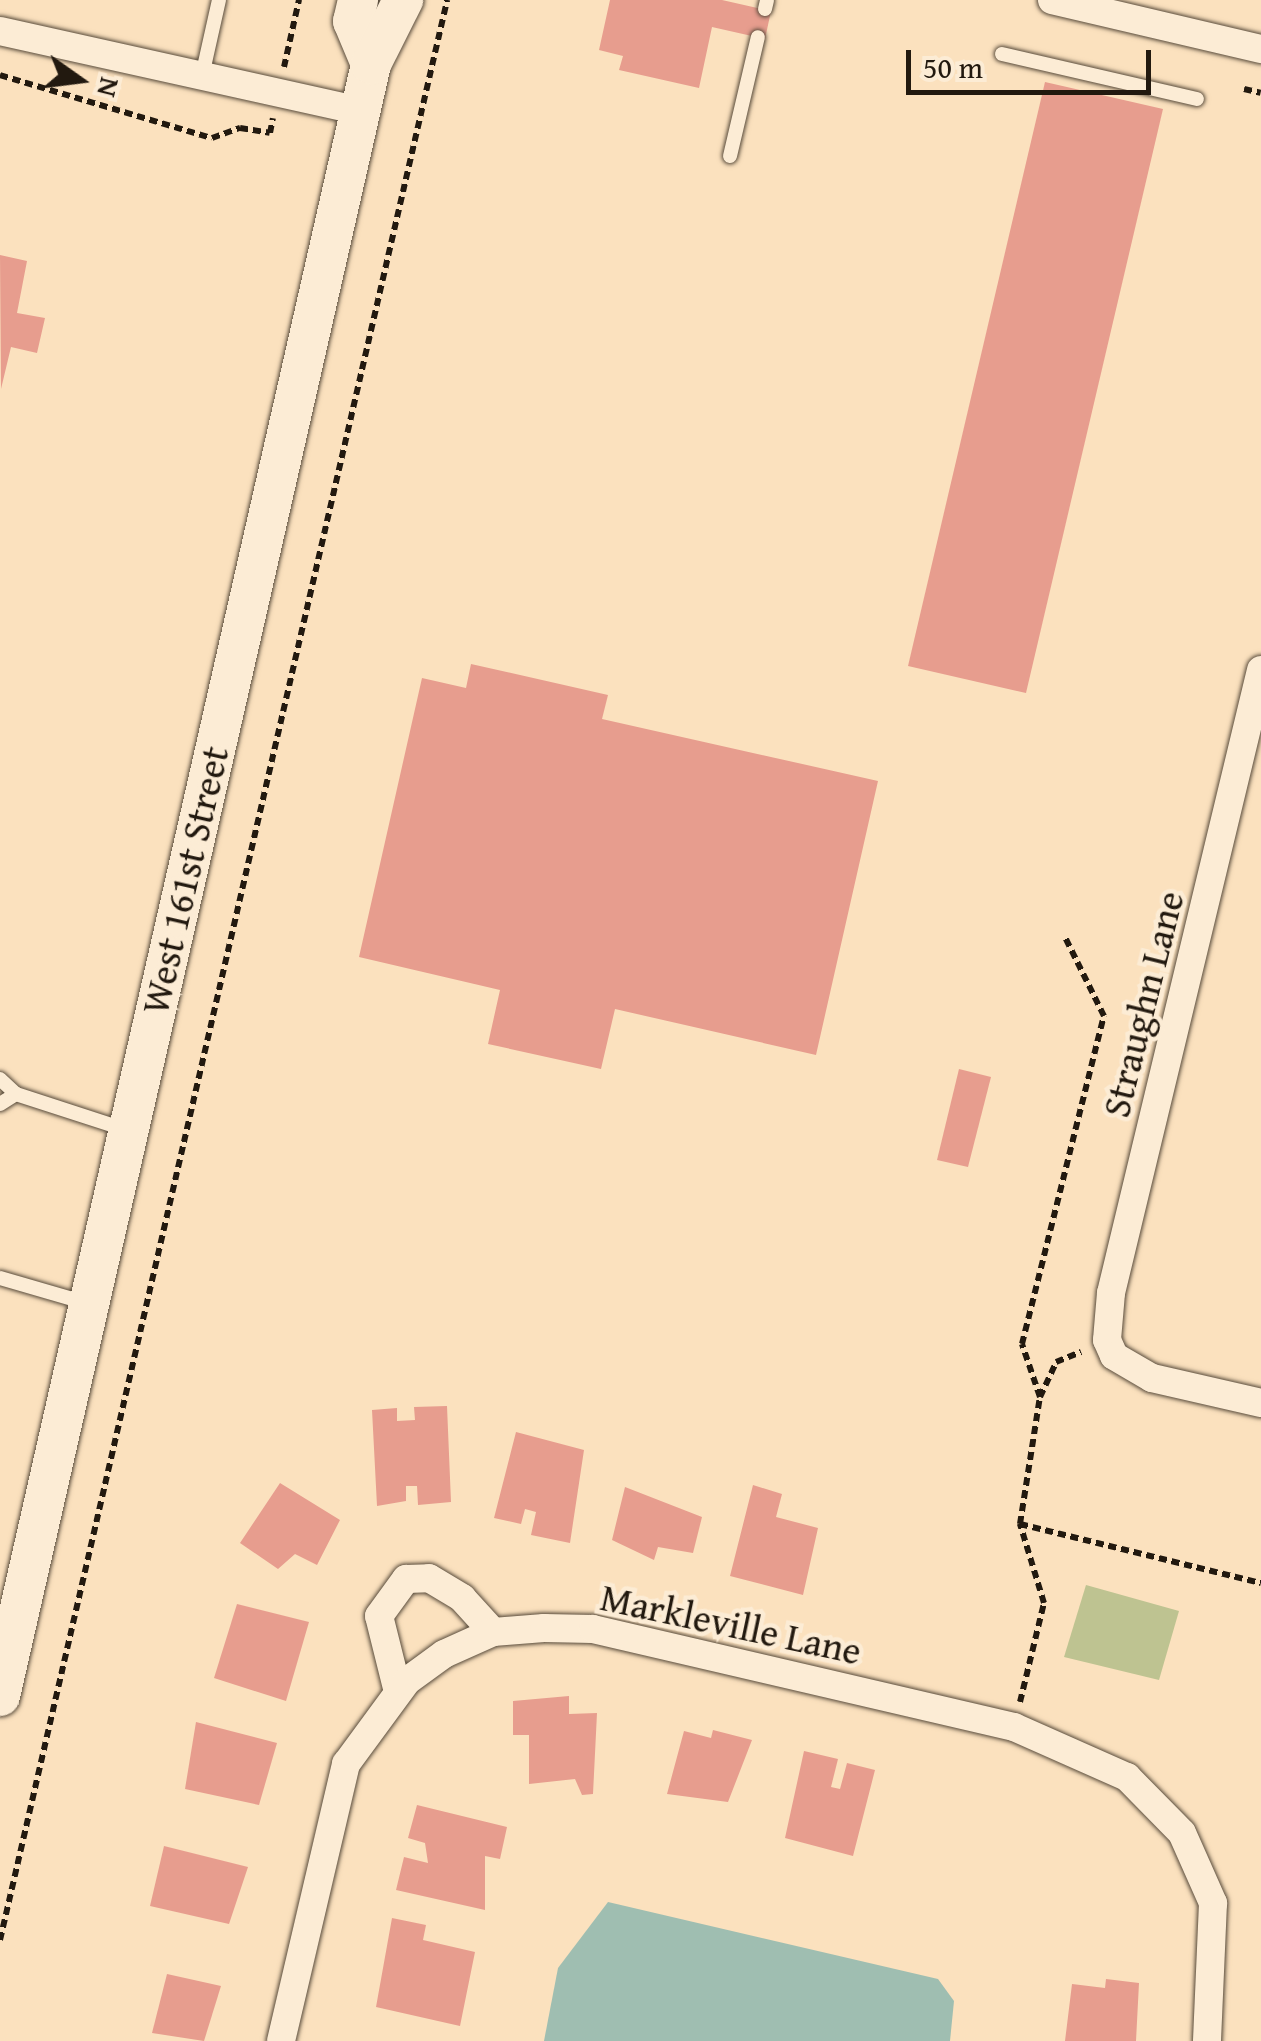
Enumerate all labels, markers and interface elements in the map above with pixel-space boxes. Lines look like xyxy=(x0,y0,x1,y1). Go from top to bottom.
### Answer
north arrow xyxy=(30,30,130,130)
scale bar xyxy=(911,30,1156,92)
text: 50 m xyxy=(923,45,983,89)
text: N xyxy=(87,73,132,101)
street label: West 161st Street xyxy=(132,742,238,1018)
street label: Straughn Lane xyxy=(1093,886,1193,1122)
street label: Markleville Lane xyxy=(596,1574,866,1674)

